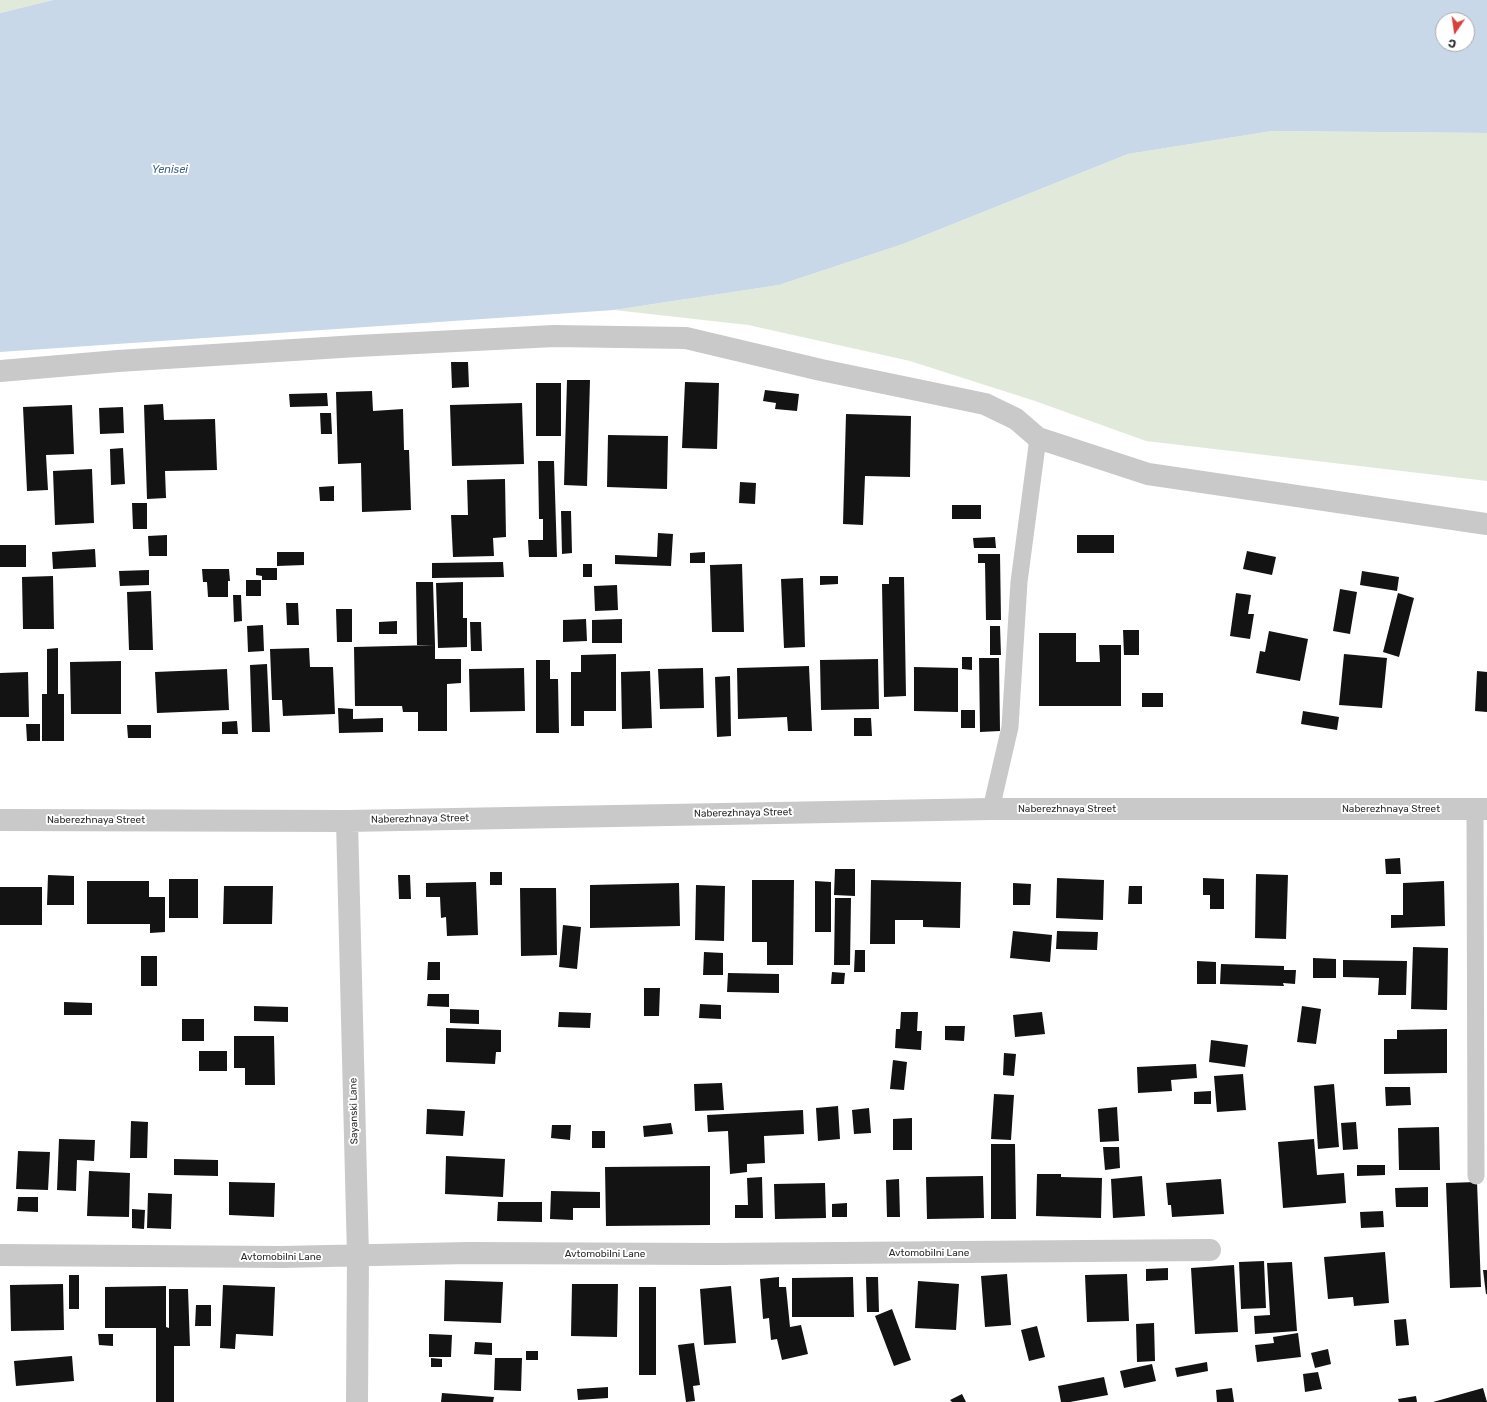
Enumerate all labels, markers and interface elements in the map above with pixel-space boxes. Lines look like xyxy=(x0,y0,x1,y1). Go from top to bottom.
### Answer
north arrow xyxy=(1435,12,1475,52)
text: С xyxy=(1447,36,1458,50)
water label: Yenisei xyxy=(152,163,188,177)
street label: Naberezhnaya Street xyxy=(1018,803,1116,815)
street label: Naberezhnaya Street xyxy=(1342,803,1440,815)
street label: Naberezhnaya Street xyxy=(694,806,792,820)
street label: Naberezhnaya Street xyxy=(371,812,469,826)
street label: Naberezhnaya Street xyxy=(47,814,145,826)
street label: Sayanski Lane xyxy=(347,1078,361,1144)
street label: Avtomobilni Lane xyxy=(889,1247,969,1259)
street label: Avtomobilni Lane xyxy=(565,1248,645,1260)
street label: Avtomobilni Lane xyxy=(241,1251,321,1263)

